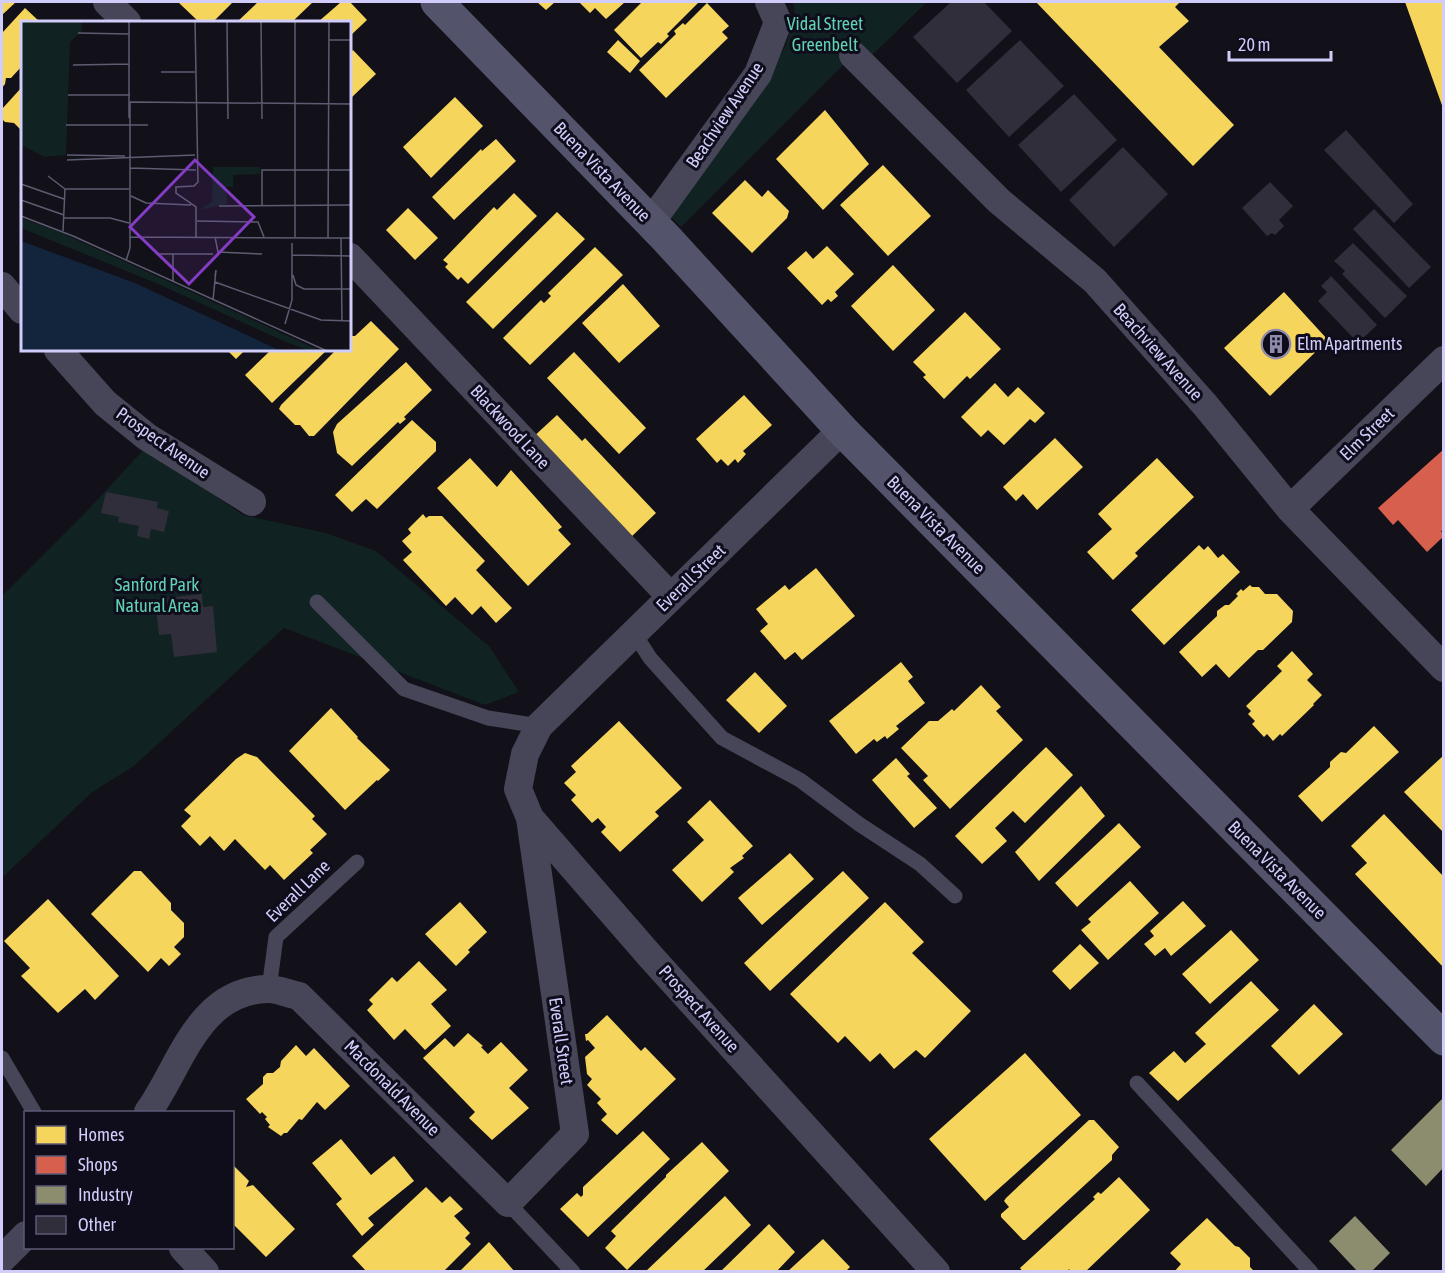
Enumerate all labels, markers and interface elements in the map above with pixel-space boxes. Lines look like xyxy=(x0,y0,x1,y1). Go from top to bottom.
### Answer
park label: Vidal Street Greenbelt xyxy=(787,13,863,55)
inset map xyxy=(21,21,351,351)
scale bar xyxy=(1229,24,1331,62)
text: 20 m xyxy=(1238,34,1270,55)
street label: Beachview Avenue xyxy=(681,58,768,172)
street label: Buena Vista Avenue xyxy=(550,118,655,226)
street label: Beachview Avenue xyxy=(1109,299,1207,404)
building icon: Elm Apartments xyxy=(1260,328,1292,360)
place label: Elm Apartments xyxy=(1297,333,1402,354)
street label: Blackwood Lane xyxy=(466,380,555,473)
street label: Prospect Avenue xyxy=(112,403,214,483)
street label: Elm Street xyxy=(1335,403,1398,465)
street label: Buena Vista Avenue xyxy=(883,471,990,578)
street label: Everall Street xyxy=(652,540,730,616)
park label: Sanford Park Natural Area xyxy=(115,574,199,616)
street label: Buena Vista Avenue xyxy=(1224,816,1331,923)
street label: Everall Lane xyxy=(261,855,334,926)
street label: Prospect Avenue xyxy=(655,961,744,1056)
street label: Everall Street xyxy=(545,996,578,1086)
street label: Macdonald Avenue xyxy=(340,1035,445,1140)
legend xyxy=(24,1111,234,1249)
text: Homes xyxy=(78,1124,124,1145)
text: Shops xyxy=(78,1154,118,1175)
text: Industry xyxy=(78,1184,133,1205)
text: Other xyxy=(78,1214,117,1235)

